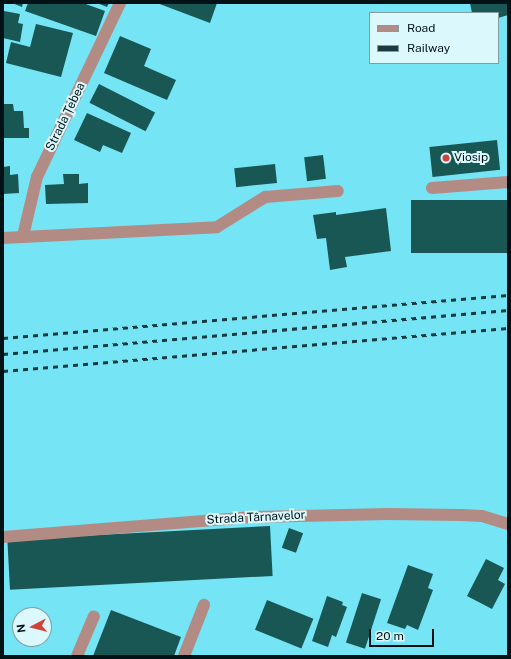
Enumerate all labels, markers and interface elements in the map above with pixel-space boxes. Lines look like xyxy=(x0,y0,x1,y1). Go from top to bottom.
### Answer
legend xyxy=(369,12,499,64)
text: Road xyxy=(407,21,435,35)
text: Railway xyxy=(407,41,450,55)
street label: Strada Țebea xyxy=(43,81,89,153)
place label: Viosip xyxy=(454,151,488,165)
marker: Viosip xyxy=(441,153,451,163)
street label: Strada Târnavelor xyxy=(206,508,306,528)
north arrow xyxy=(12,607,52,647)
scale bar xyxy=(371,621,436,647)
text: N xyxy=(15,623,28,633)
text: 20 m xyxy=(376,629,404,643)

